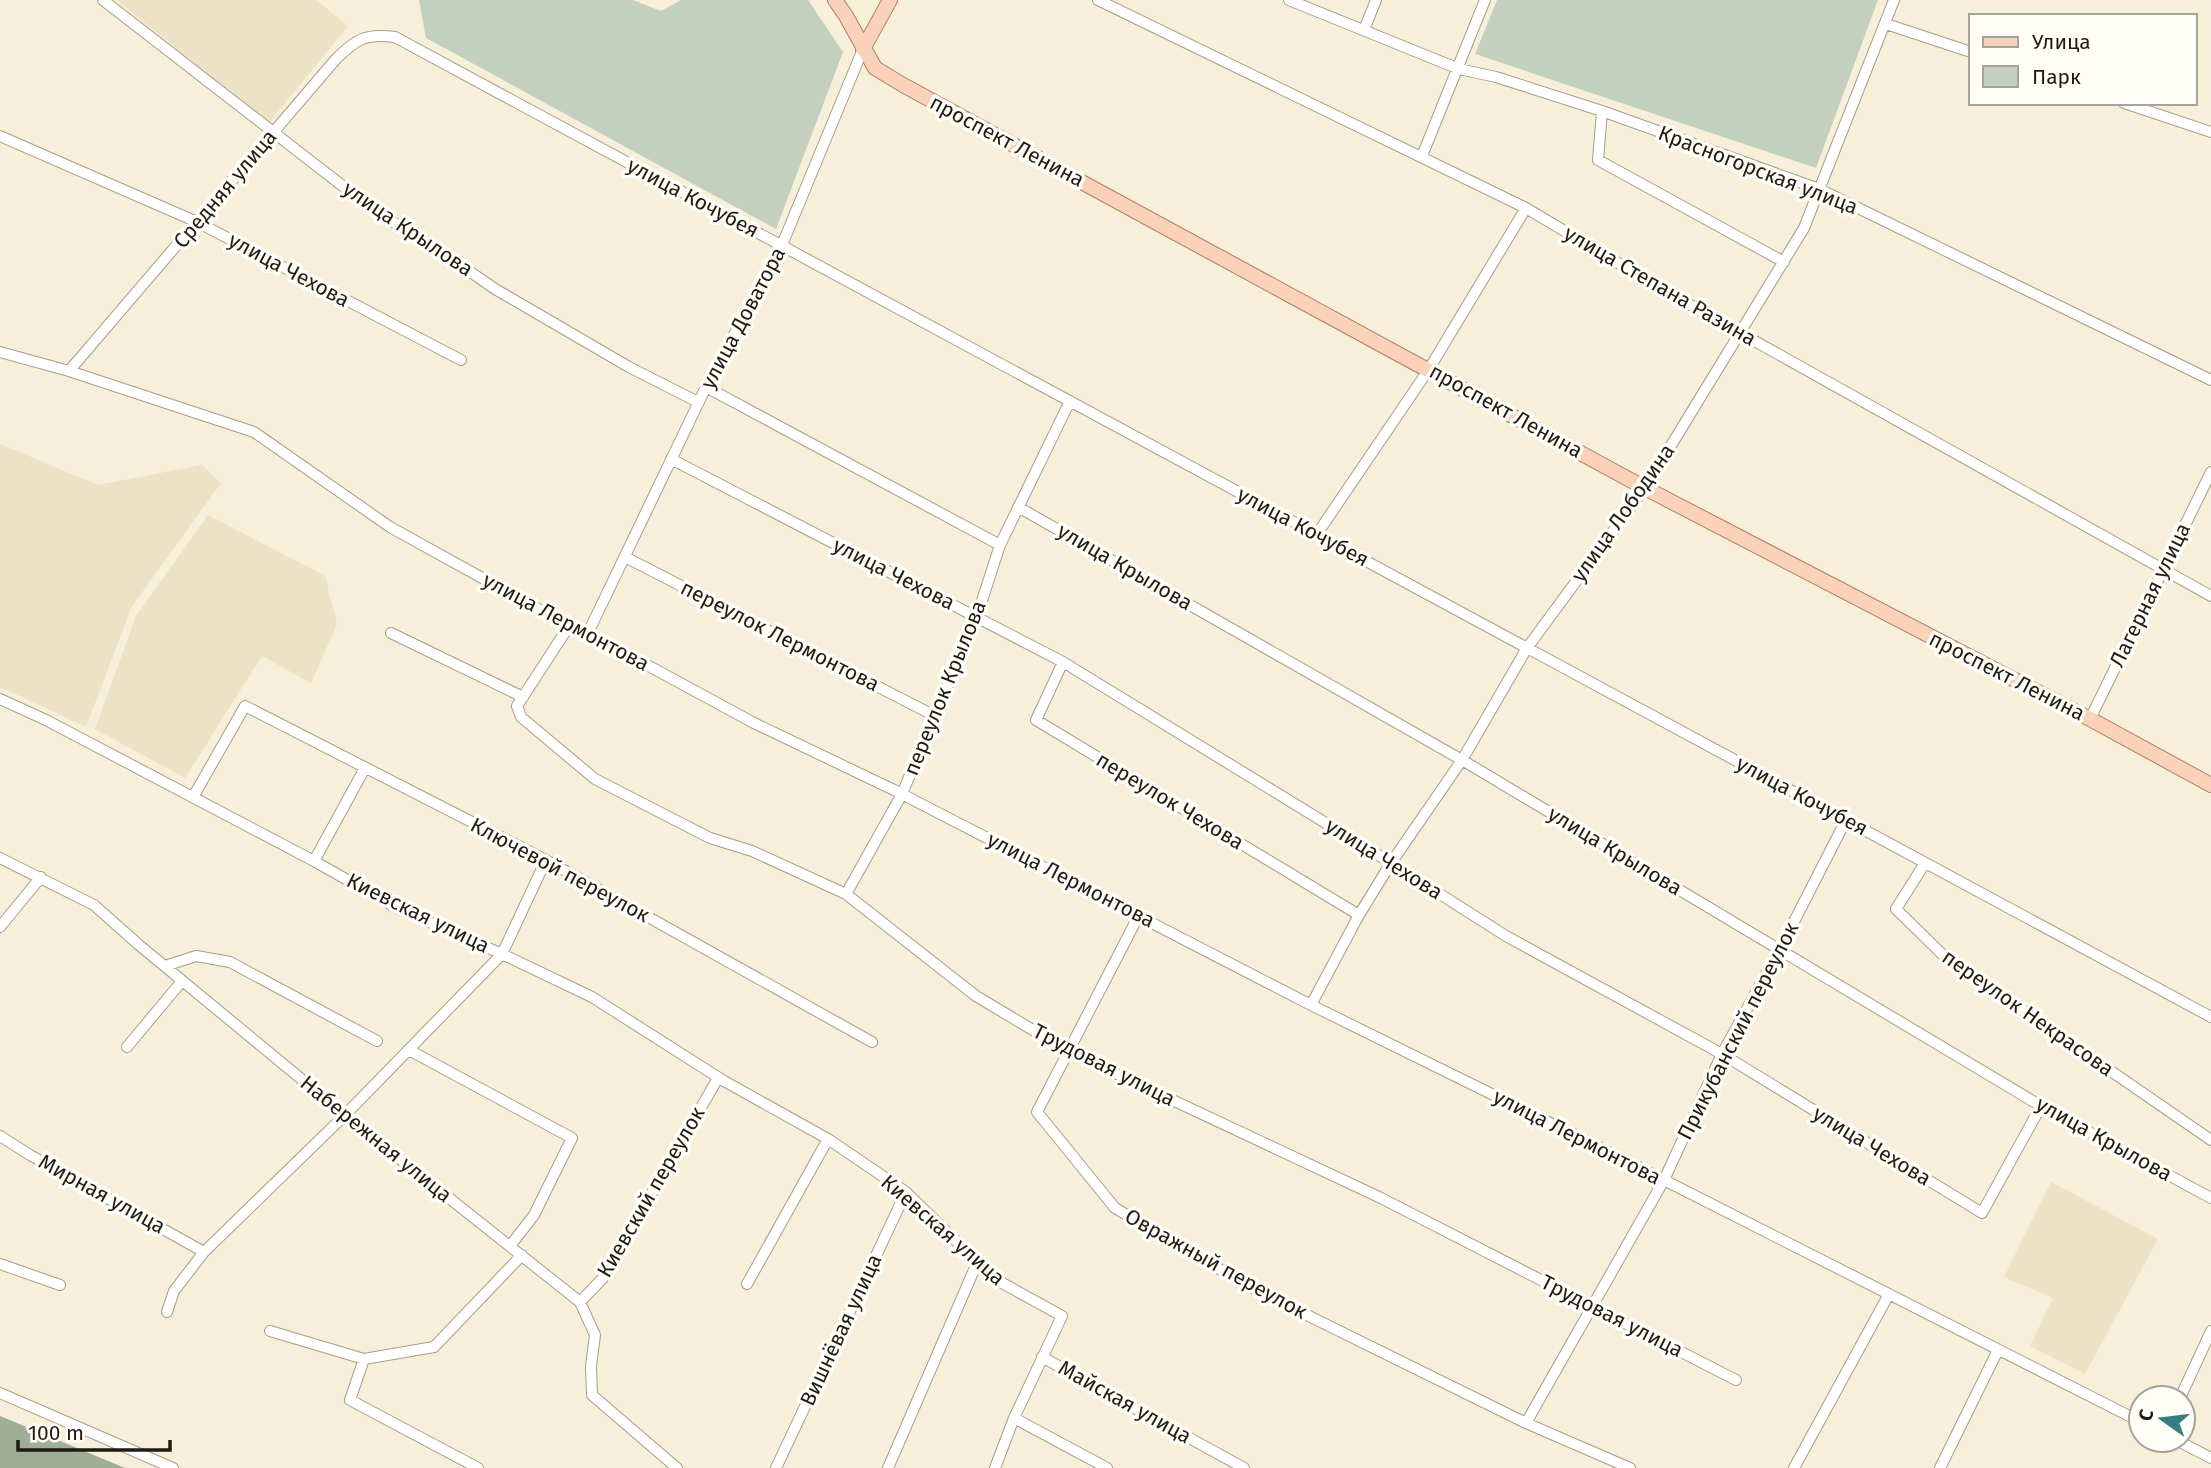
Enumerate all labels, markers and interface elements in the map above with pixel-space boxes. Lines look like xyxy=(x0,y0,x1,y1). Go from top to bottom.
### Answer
legend xyxy=(1969,14,2197,105)
text: Улица xyxy=(2032,29,2091,55)
text: Парк xyxy=(2032,64,2081,90)
street label: проспект Ленина xyxy=(925,89,1089,193)
street label: Красногорская улица xyxy=(1655,120,1861,220)
street label: Средняя улица xyxy=(168,124,282,254)
street label: улица Кочубея xyxy=(623,152,763,244)
street label: улица Крылова xyxy=(338,176,478,282)
street label: улица Степана Разина xyxy=(1559,220,1761,352)
street label: улица Чехова xyxy=(224,227,354,313)
street label: улица Доватора xyxy=(695,243,791,393)
street label: проспект Ленина xyxy=(1425,358,1587,464)
street label: улица Лободина xyxy=(1566,439,1680,587)
street label: улица Кочубея xyxy=(1233,481,1373,573)
street label: улица Крылова xyxy=(1053,518,1197,616)
street label: Лагерная улица xyxy=(2104,519,2196,671)
street label: улица Чехова xyxy=(829,532,959,616)
street label: улица Лермонтова xyxy=(478,567,654,677)
street label: переулок Лермонтова xyxy=(676,575,884,697)
street label: переулок Крылова xyxy=(898,597,992,779)
street label: проспект Ленина xyxy=(1925,626,2089,726)
street label: переулок Чехова xyxy=(1091,747,1249,855)
street label: улица Кочубея xyxy=(1732,750,1872,842)
street label: улица Крылова xyxy=(1543,801,1687,901)
street label: Ключевой переулок xyxy=(466,812,654,928)
street label: улица Чехова xyxy=(1321,813,1447,905)
street label: улица Лермонтова xyxy=(983,826,1159,934)
street label: Киевская улица xyxy=(342,867,494,959)
street label: Прикубанский переулок xyxy=(1672,918,1804,1144)
street label: переулок Некрасова xyxy=(1937,944,2119,1082)
street label: Трудовая улица xyxy=(1029,1018,1179,1112)
street label: Набережная улица xyxy=(295,1070,457,1208)
street label: улица Лермонтова xyxy=(1489,1083,1665,1191)
street label: улица Крылова xyxy=(2031,1091,2177,1187)
street label: улица Чехова xyxy=(1808,1100,1936,1192)
street label: Киевский переулок xyxy=(592,1102,711,1282)
street label: Мирная улица xyxy=(34,1148,170,1240)
street label: Киевская улица xyxy=(876,1169,1010,1291)
street label: Овражный переулок xyxy=(1120,1203,1312,1325)
street label: Вишнёвая улица xyxy=(794,1250,888,1410)
street label: Трудовая улица xyxy=(1537,1269,1687,1363)
street label: Майская улица xyxy=(1054,1355,1196,1449)
north arrow xyxy=(2127,1384,2197,1454)
text: С xyxy=(2134,1407,2158,1423)
scale bar xyxy=(18,1408,170,1452)
text: 100 m xyxy=(28,1420,84,1446)

